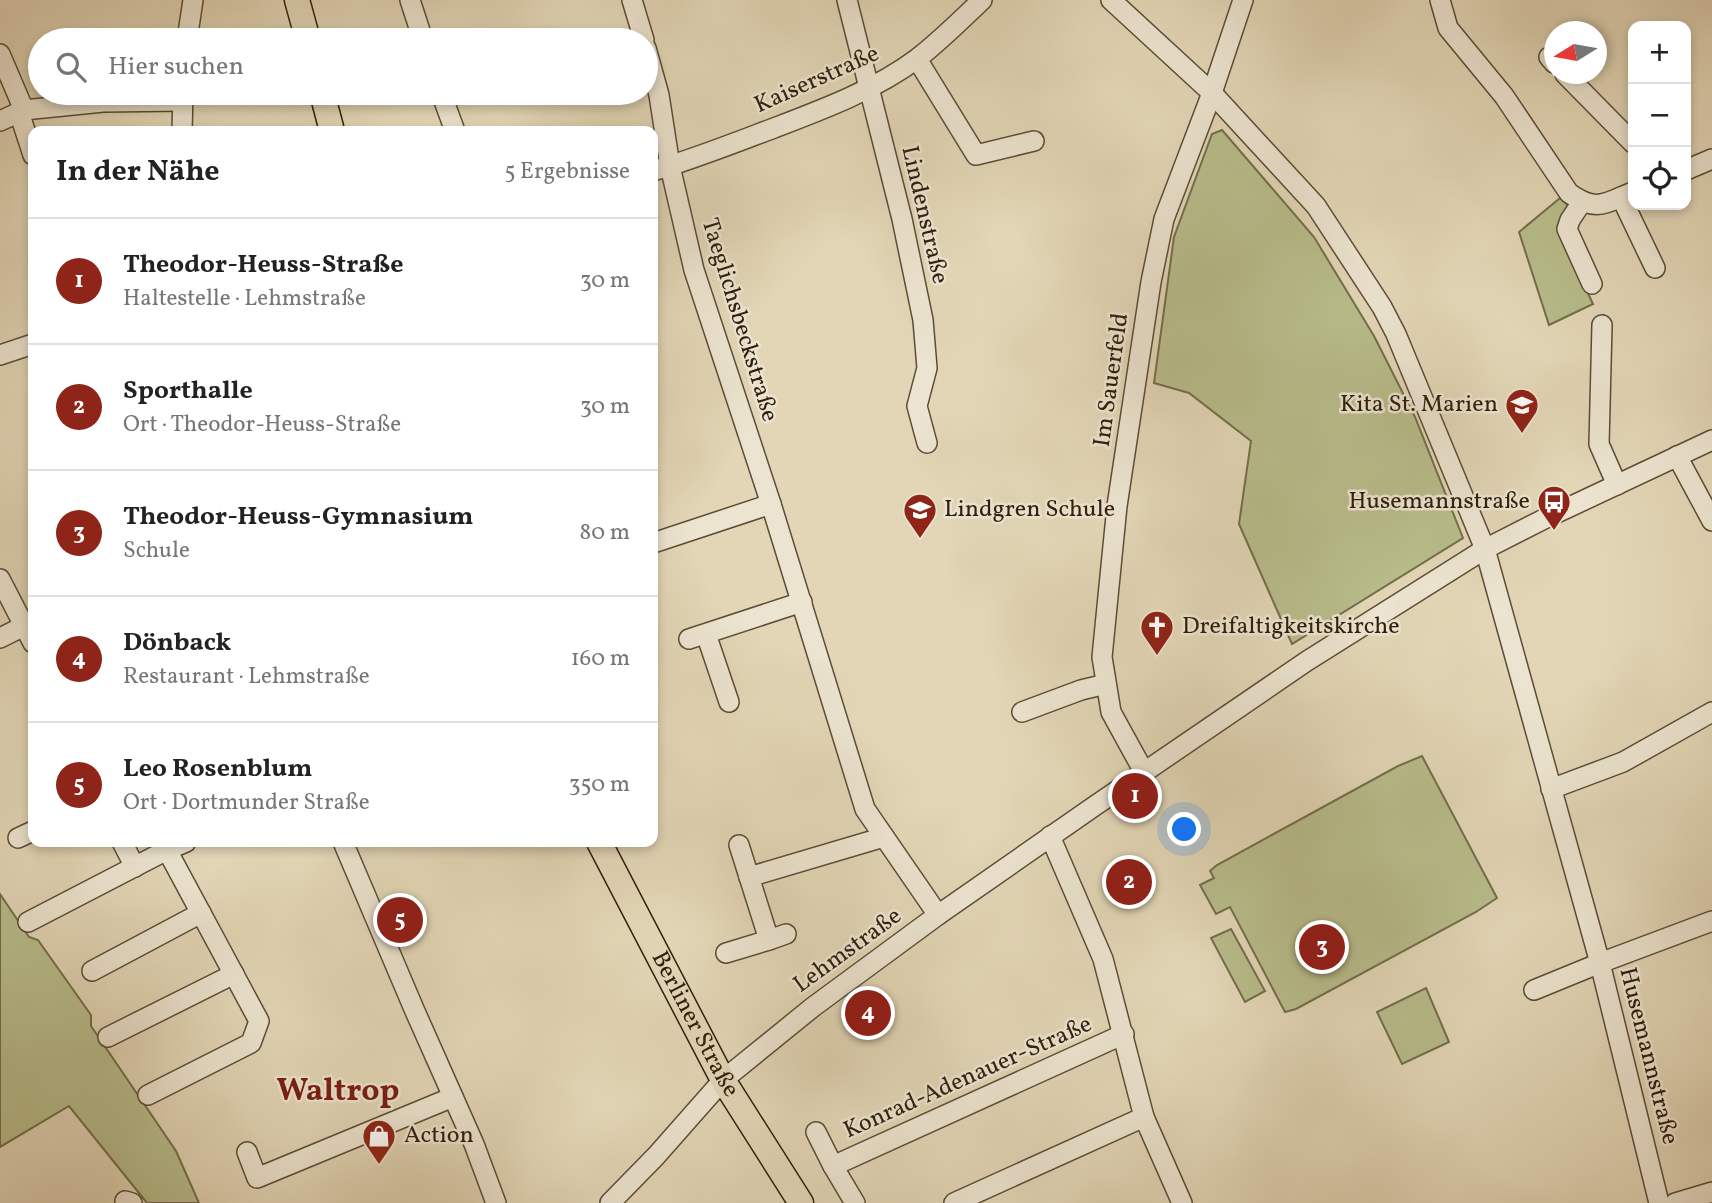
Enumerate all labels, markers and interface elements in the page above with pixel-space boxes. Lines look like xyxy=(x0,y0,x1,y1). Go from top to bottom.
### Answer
north arrow xyxy=(1544,21,1607,84)
map controls xyxy=(1628,21,1691,210)
button: + xyxy=(1628,21,1691,84)
search box xyxy=(28,28,658,105)
street label: Kaiserstraße xyxy=(749,37,885,123)
icon: search xyxy=(52,48,90,86)
text: Hier suchen xyxy=(108,49,244,85)
button: − xyxy=(1628,84,1691,147)
street label: Lindenstraße xyxy=(892,143,956,287)
button: locate xyxy=(1628,147,1691,210)
text: In der Nähe xyxy=(56,151,220,193)
text: 5 Ergebnisse xyxy=(504,156,630,188)
street label: Taeglichsbeckstraße xyxy=(692,214,786,426)
text: Theodor-Heuss-Straße xyxy=(123,247,404,283)
text: 1 xyxy=(74,265,84,297)
text: 30 m xyxy=(580,265,630,297)
text: Haltestelle · Lehmstraße xyxy=(123,283,366,315)
street label: Im Sauerfeld xyxy=(1086,311,1138,449)
text: Sporthalle xyxy=(123,373,253,409)
school or university icon: Kita St. Marien xyxy=(1503,386,1541,435)
place label: Kita St. Marien xyxy=(1340,388,1498,422)
text: 2 xyxy=(73,391,85,423)
text: 30 m xyxy=(580,391,630,423)
text: Ort · Theodor-Heuss-Straße xyxy=(123,409,401,441)
bus stop icon: Husemannstraße xyxy=(1535,483,1573,532)
place label: Husemannstraße xyxy=(1348,485,1530,519)
school or university icon: Lindgren Schule xyxy=(901,491,939,540)
place label: Lindgren Schule xyxy=(944,493,1115,527)
text: Theodor-Heuss-Gymnasium xyxy=(123,499,473,535)
text: 3 xyxy=(73,517,85,549)
text: 80 m xyxy=(580,517,630,549)
text: Schule xyxy=(123,535,190,567)
church icon: Dreifaltigkeitskirche xyxy=(1138,608,1176,657)
place label: Dreifaltigkeitskirche xyxy=(1182,610,1400,644)
text: Dönback xyxy=(123,625,231,661)
text: 4 xyxy=(72,643,86,675)
text: 160 m xyxy=(571,643,630,675)
text: Restaurant · Lehmstraße xyxy=(123,661,370,693)
text: Leo Rosenblum xyxy=(123,751,312,787)
text: 5 xyxy=(73,769,85,801)
text: 350 m xyxy=(569,769,630,801)
pin: 1 xyxy=(1112,770,1158,822)
text: Ort · Dortmunder Straße xyxy=(123,787,370,819)
your location xyxy=(1167,812,1201,846)
pin: 2 xyxy=(1106,856,1152,908)
pin: 5 xyxy=(377,894,423,946)
street label: Lehmstraße xyxy=(787,900,909,1002)
pin: 3 xyxy=(1299,921,1345,973)
street label: Berliner Straße xyxy=(642,946,747,1104)
street label: Husemannstraße xyxy=(1610,964,1686,1148)
pin: 4 xyxy=(845,987,891,1039)
street label: Konrad-Adenauer-Straße xyxy=(838,1008,1098,1148)
district label: Waltrop xyxy=(276,1070,400,1114)
shop icon: Action xyxy=(360,1117,398,1166)
place label: Action xyxy=(404,1119,474,1153)

